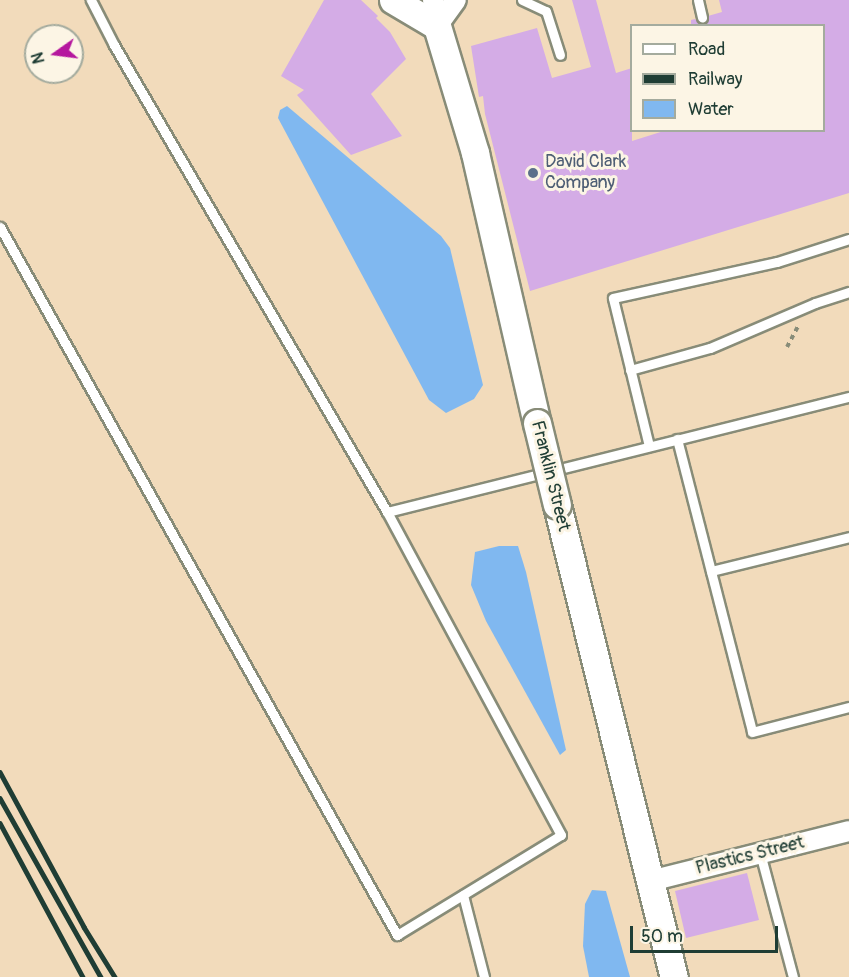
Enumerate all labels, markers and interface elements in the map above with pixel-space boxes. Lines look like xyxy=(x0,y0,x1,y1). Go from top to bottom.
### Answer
north arrow xyxy=(24,24,84,84)
legend xyxy=(630,24,825,132)
text: Road xyxy=(688,38,725,61)
text: N xyxy=(27,50,49,66)
text: Railway xyxy=(688,68,743,91)
text: Water xyxy=(688,98,734,121)
place label: David Clark Company xyxy=(545,152,626,195)
marker: David Clark Company xyxy=(526,166,540,180)
street label: Franklin Street xyxy=(526,419,574,533)
street label: Plastics Street xyxy=(694,832,806,880)
scale bar xyxy=(633,914,782,952)
text: 50 m xyxy=(641,925,683,948)

